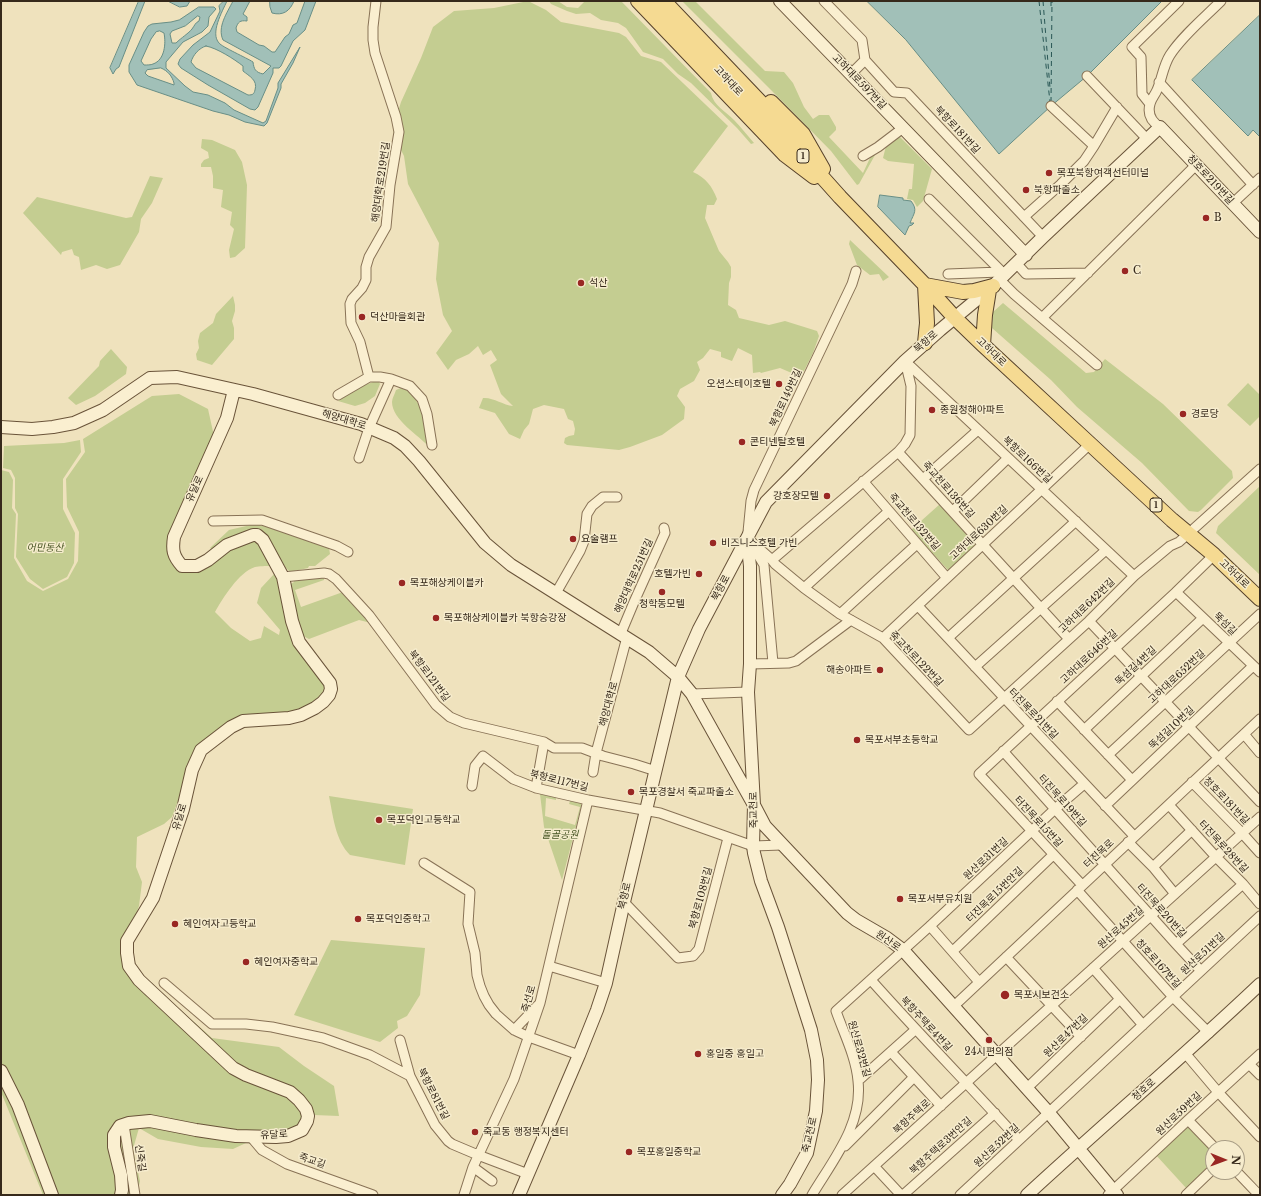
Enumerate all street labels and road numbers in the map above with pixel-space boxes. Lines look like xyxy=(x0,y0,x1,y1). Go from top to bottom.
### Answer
street label: 고하대로597번길 xyxy=(830,52,888,112)
street label: 고하대로 xyxy=(711,63,745,99)
street label: 북항로181번길 xyxy=(932,104,982,156)
street label: 해양대학로219번길 xyxy=(369,141,393,223)
road number: 1 xyxy=(797,149,809,163)
street label: 청호로219번길 xyxy=(1184,153,1236,207)
street label: 북항로 xyxy=(912,328,940,356)
street label: 고하대로 xyxy=(974,335,1008,369)
street label: 북항로149번길 xyxy=(767,367,805,429)
street label: 해양대학로 xyxy=(320,408,368,432)
street label: 북항로166번길 xyxy=(1000,434,1054,486)
street label: 죽교천로136번길 xyxy=(919,459,977,521)
street label: 유달로 xyxy=(184,474,206,504)
street label: 죽교천로132번길 xyxy=(886,491,942,553)
road number: 1 xyxy=(1150,498,1162,512)
street label: 고하대로630번길 xyxy=(948,503,1010,563)
street label: 해양대학로251번길 xyxy=(612,537,656,615)
street label: 고하대로 xyxy=(1217,557,1251,591)
street label: 북항로 xyxy=(709,573,733,603)
street label: 고하대로642번길 xyxy=(1056,576,1118,636)
street label: 뚝섬길 xyxy=(1211,610,1239,638)
street label: 고하대로646번길 xyxy=(1058,627,1120,687)
street label: 죽교천로122번길 xyxy=(887,629,945,689)
street label: 뚝섬길4번길 xyxy=(1113,644,1159,688)
street label: 북항로121번길 xyxy=(406,648,452,704)
street label: 고하대로652번길 xyxy=(1146,648,1208,706)
street label: 해양대학로 xyxy=(597,680,621,728)
street label: 터진목로21번길 xyxy=(1006,686,1060,742)
street label: 뚝섬길10번길 xyxy=(1147,704,1197,752)
street label: 북항로117번길 xyxy=(528,768,590,794)
street label: 터진목로19번길 xyxy=(1035,772,1089,830)
street label: 청호로181번길 xyxy=(1201,775,1251,827)
street label: 죽교천로 xyxy=(748,791,760,829)
street label: 터진목로15번길 xyxy=(1011,794,1065,850)
street label: 유달로 xyxy=(170,802,190,832)
street label: 터진목로28번길 xyxy=(1196,818,1250,876)
street label: 원산로31번길 xyxy=(961,835,1011,883)
street label: 터진목로 xyxy=(1081,837,1117,871)
street label: 터진목로15번안길 xyxy=(964,865,1026,925)
street label: 북항로108번길 xyxy=(687,866,715,930)
street label: 북항로 xyxy=(616,881,634,911)
street label: 터진목로20번길 xyxy=(1134,882,1188,940)
street label: 원산로45번길 xyxy=(1096,904,1146,952)
street label: 원산로 xyxy=(873,928,903,954)
street label: 원산로51번길 xyxy=(1178,930,1228,978)
street label: 청호로167번길 xyxy=(1133,937,1183,991)
street label: 죽선로 xyxy=(519,984,539,1014)
street label: 북항주택로4번길 xyxy=(898,994,954,1054)
street label: 원산로47번길 xyxy=(1041,1012,1091,1060)
street label: 원산로32번길 xyxy=(845,1019,873,1079)
street label: 북항로81번길 xyxy=(415,1066,451,1122)
street label: 청호로 xyxy=(1130,1076,1158,1104)
street label: 원산로59번길 xyxy=(1154,1090,1204,1138)
street label: 북항주택로 xyxy=(891,1097,933,1137)
street label: 북항주택로3번안길 xyxy=(907,1115,975,1177)
street label: 죽교천로 xyxy=(800,1116,820,1154)
street label: 원산로52번길 xyxy=(972,1122,1022,1170)
street label: 유달로 xyxy=(260,1128,288,1142)
street label: 신죽길 xyxy=(132,1143,148,1173)
street label: 죽교길 xyxy=(297,1151,327,1171)

